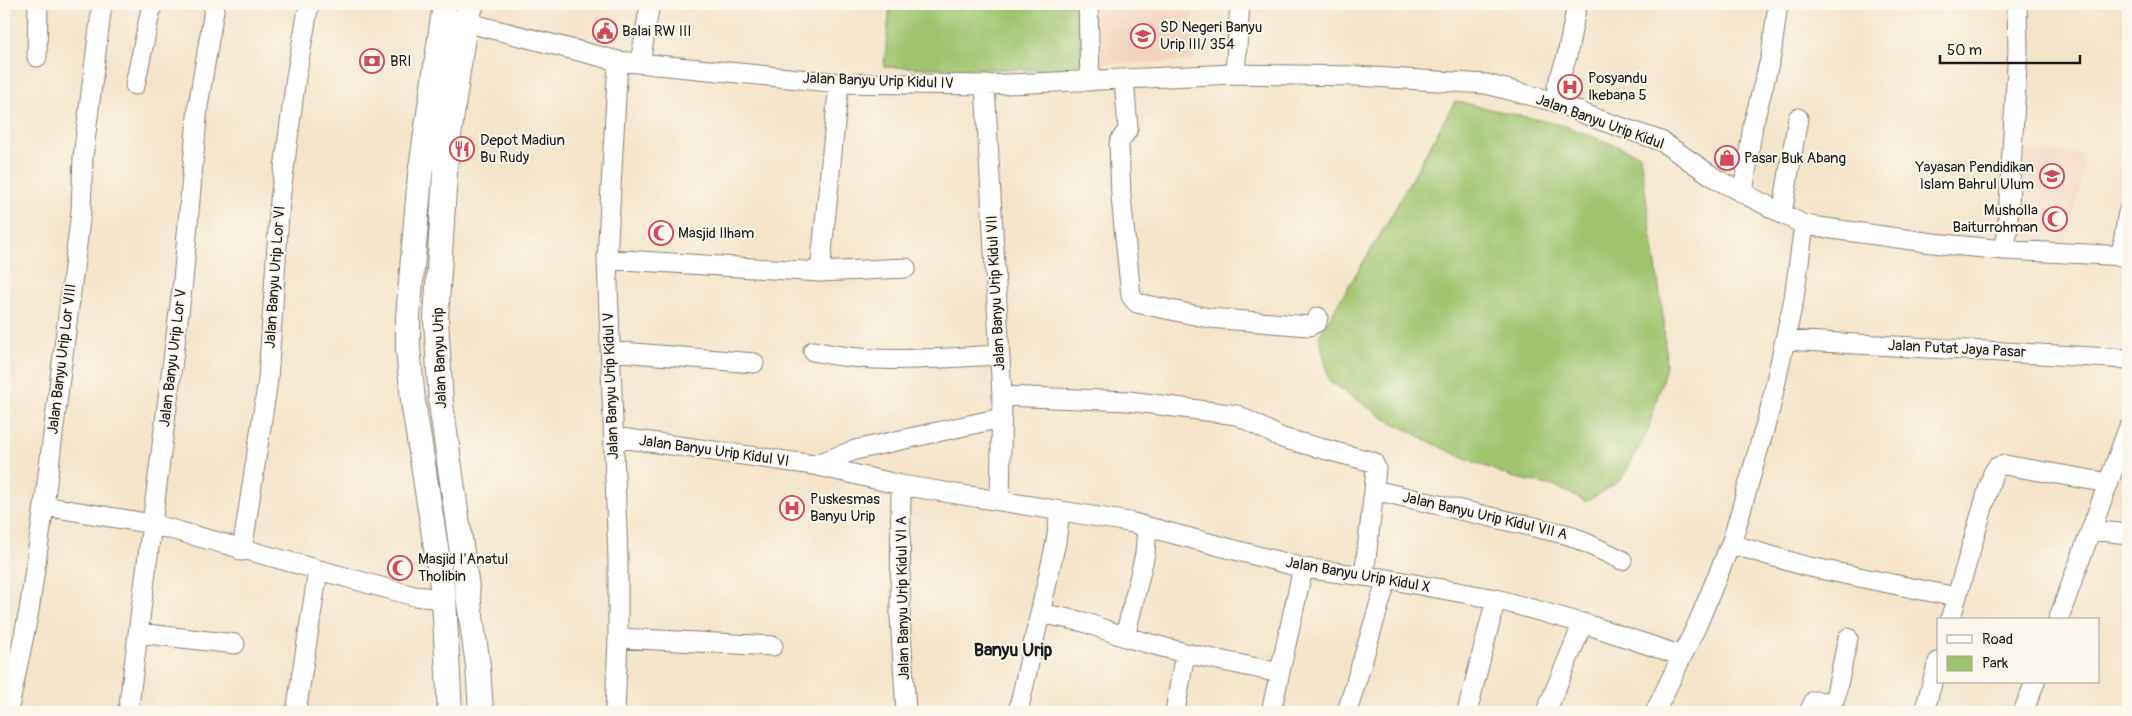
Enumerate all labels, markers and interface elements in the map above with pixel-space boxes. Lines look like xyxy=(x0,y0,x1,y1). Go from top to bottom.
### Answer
public building icon: Balai RW III xyxy=(592,18,618,44)
place label: SD Negeri Banyu Urip III/ 354 xyxy=(1160,18,1262,54)
place label: Balai RW III xyxy=(622,22,691,41)
school or university icon: SD Negeri Banyu Urip III/ 354 xyxy=(1130,23,1156,49)
scale bar xyxy=(1940,32,2080,64)
text: 50 m xyxy=(1947,41,1982,60)
bank icon: BRI xyxy=(359,48,385,74)
place label: BRI xyxy=(390,52,411,71)
street label: Jalan Banyu Urip Kidul IV xyxy=(802,69,954,93)
place label: Posyandu Ikebana 5 xyxy=(1588,69,1647,105)
hospital icon: Posyandu Ikebana 5 xyxy=(1557,74,1583,100)
street label: Jalan Banyu Urip Kidul xyxy=(1533,90,1667,154)
place label: Depot Madiun Bu Rudy xyxy=(480,131,565,167)
restaurant icon: Depot Madiun Bu Rudy xyxy=(449,136,475,162)
shop icon: Pasar Buk Abang xyxy=(1714,145,1740,171)
place label: Pasar Buk Abang xyxy=(1744,149,1846,168)
place label: Yayasan Pendidikan Islam Bahrul Ulum xyxy=(1914,158,2034,194)
school or university icon: Yayasan Pendidikan Islam Bahrul Ulum xyxy=(2039,163,2065,189)
place label: Musholla Baiturrohman xyxy=(1952,201,2038,237)
street label: Jalan Banyu Urip Lor VI xyxy=(261,205,289,349)
mosque icon: Musholla Baiturrohman xyxy=(2042,206,2068,232)
street label: Jalan Banyu Urip Kidul VII xyxy=(982,215,1010,371)
mosque icon: Masjid Ilham xyxy=(648,220,674,246)
place label: Masjid Ilham xyxy=(678,224,754,243)
street label: Jalan Banyu Urip Lor VIII xyxy=(43,283,81,435)
street label: Jalan Banyu Urip Lor V xyxy=(155,288,191,428)
street label: Jalan Banyu Urip xyxy=(429,307,451,409)
street label: Jalan Banyu Urip Kidul V xyxy=(599,312,623,460)
street label: Jalan Putat Jaya Pasar xyxy=(1888,336,2027,362)
street label: Jalan Banyu Urip Kidul VI xyxy=(638,431,790,471)
street label: Jalan Banyu Urip Kidul VII A xyxy=(1401,488,1570,544)
place label: Puskesmas Banyu Urip xyxy=(810,490,880,526)
hospital icon: Puskesmas Banyu Urip xyxy=(779,495,805,521)
street label: Jalan Banyu Urip Kidul VI A xyxy=(892,515,914,680)
place label: Masjid I'Anatul Tholibin xyxy=(418,550,508,586)
street label: Jalan Banyu Urip Kidul X xyxy=(1284,553,1432,597)
mosque icon: Masjid I'Anatul Tholibin xyxy=(387,555,413,581)
legend xyxy=(1937,618,2100,684)
text: Road xyxy=(1982,630,2013,649)
district label: Banyu Urip xyxy=(974,639,1053,662)
text: Park xyxy=(1982,654,2009,673)

